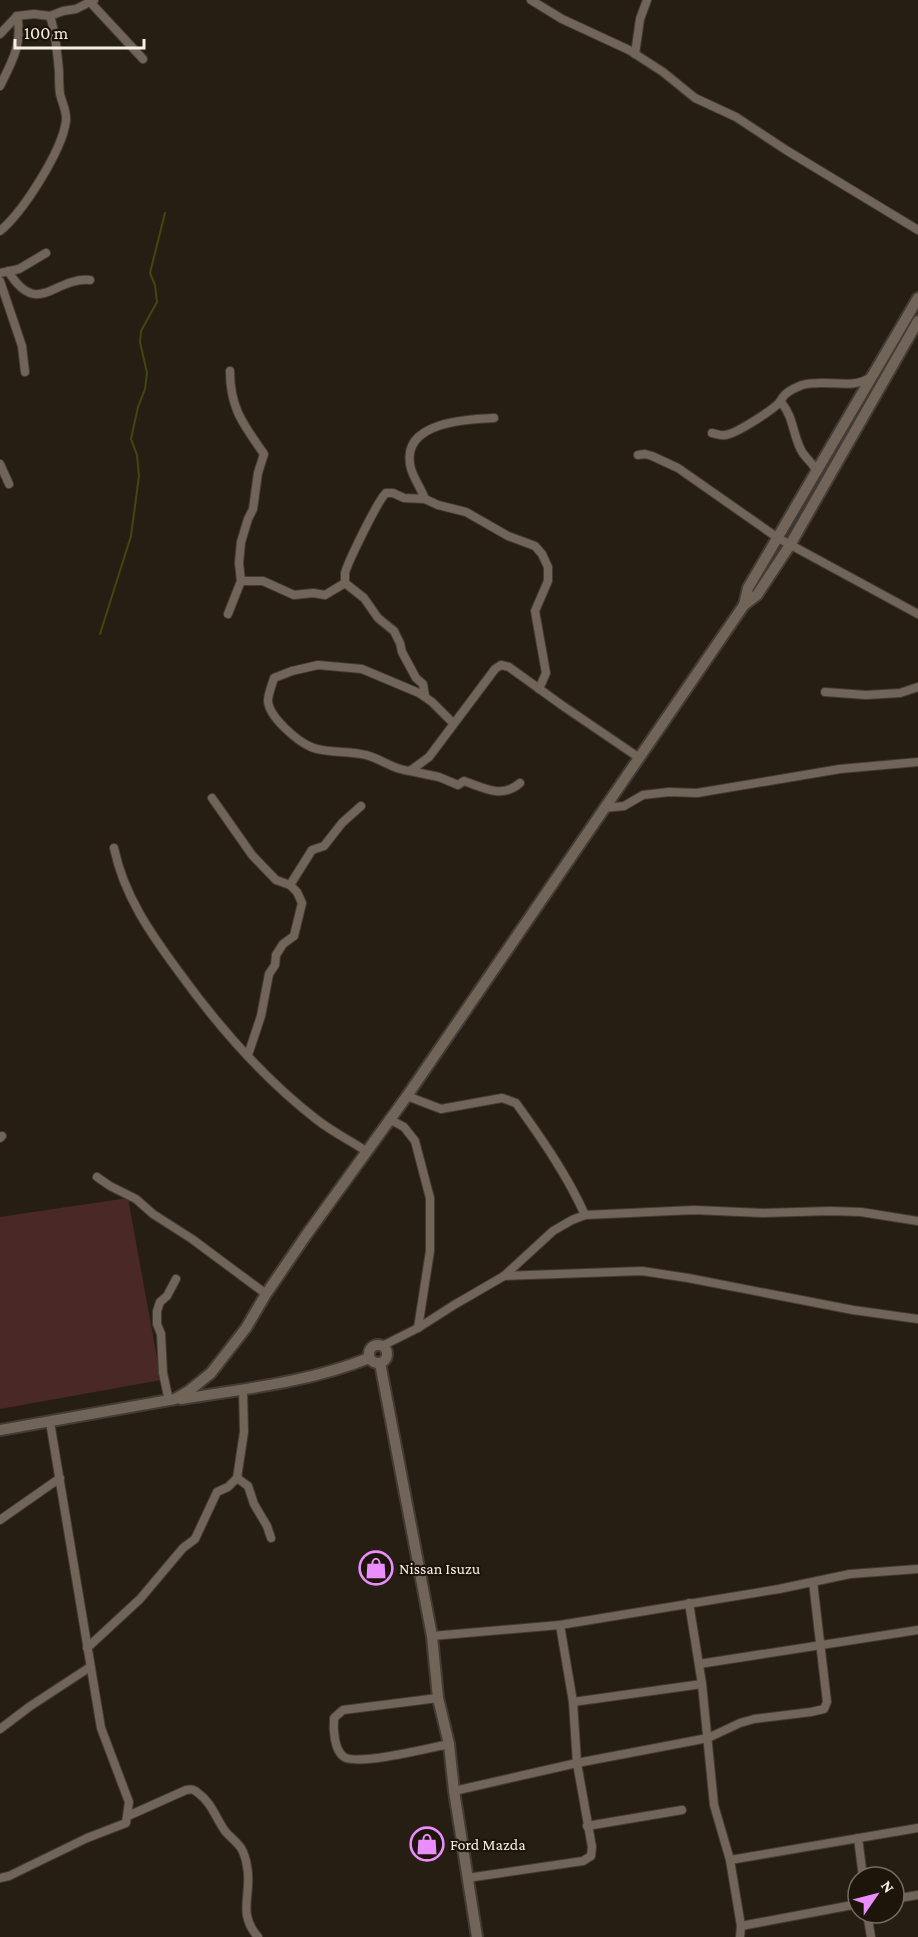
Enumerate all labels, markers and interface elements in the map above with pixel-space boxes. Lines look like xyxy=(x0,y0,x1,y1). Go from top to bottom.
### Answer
scale bar xyxy=(15,12,144,50)
text: 100 m xyxy=(24,23,69,43)
shop icon: Nissan Isuzu xyxy=(358,1550,394,1586)
place label: Nissan Isuzu xyxy=(399,1560,481,1577)
shop icon: Ford Mazda xyxy=(409,1826,445,1862)
place label: Ford Mazda xyxy=(450,1836,526,1853)
north arrow xyxy=(846,1865,906,1925)
text: N xyxy=(878,1877,898,1896)

